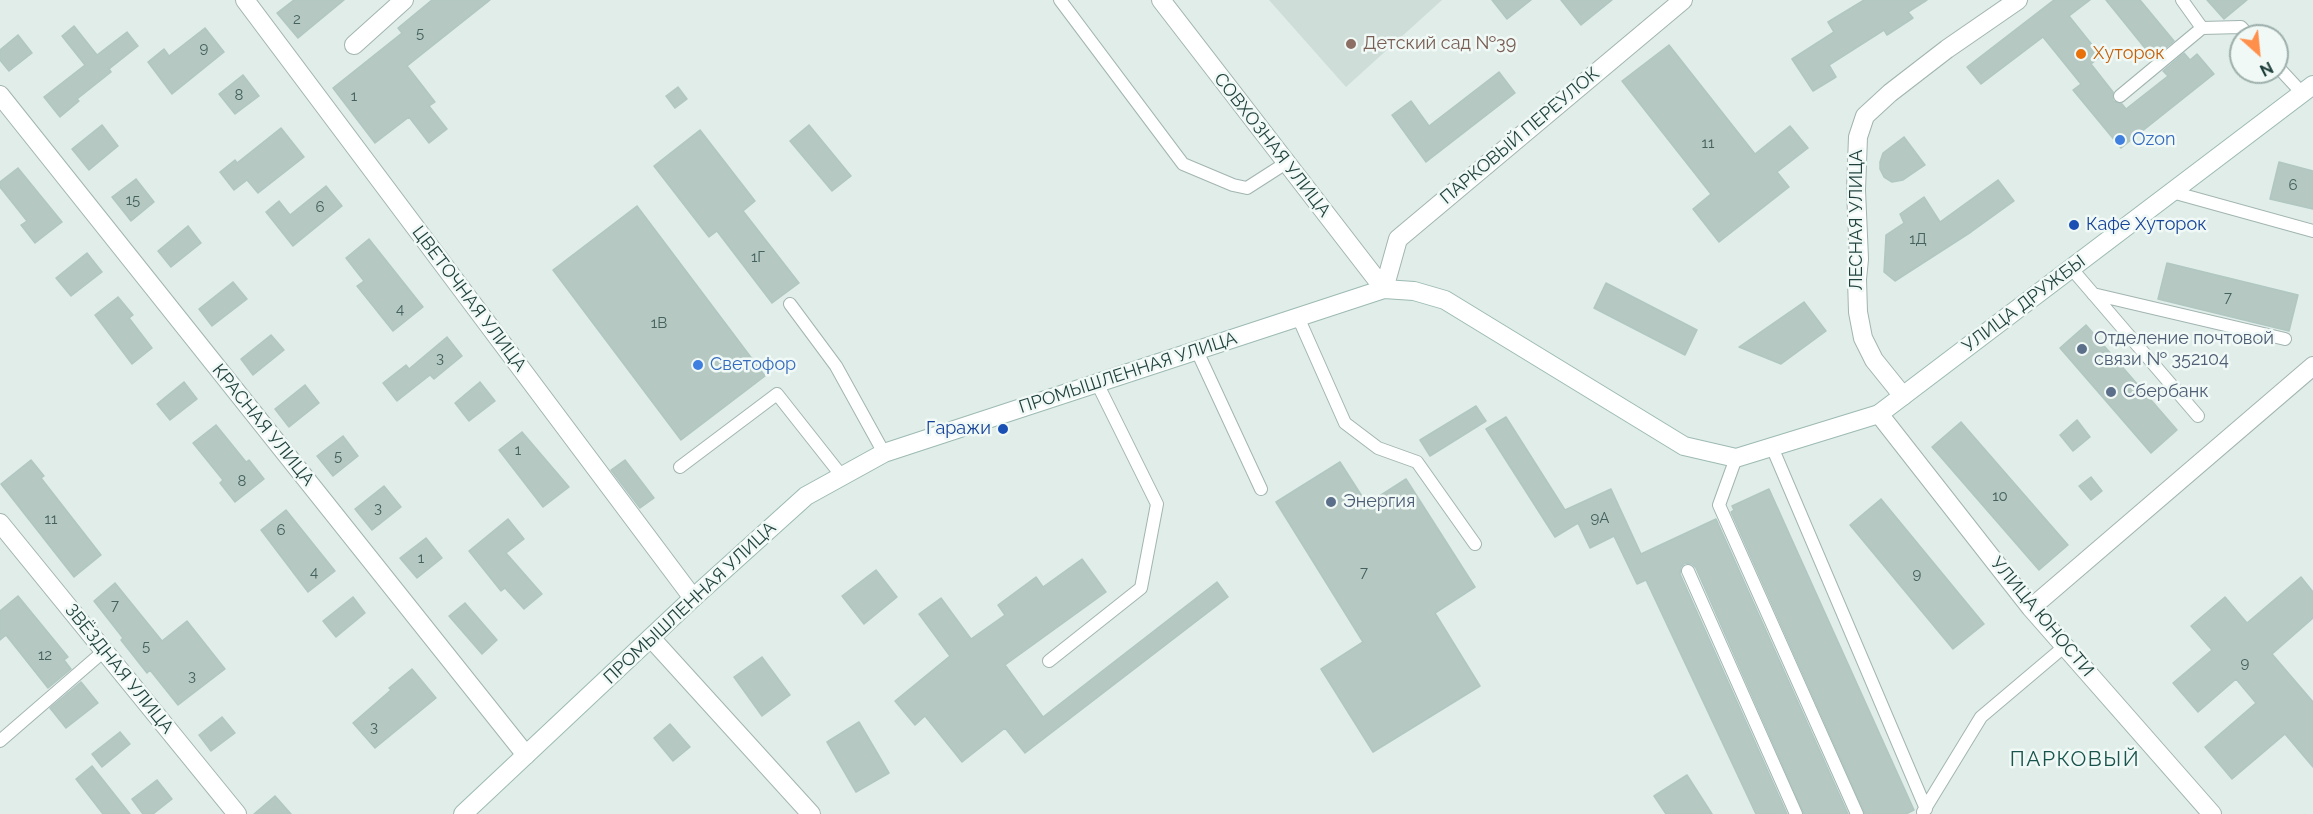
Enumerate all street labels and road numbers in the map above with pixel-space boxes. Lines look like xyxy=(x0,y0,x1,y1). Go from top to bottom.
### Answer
street label: ПАРКОВЫЙ ПЕРЕУЛОК xyxy=(1436,63,1604,209)
street label: СОВХОЗНАЯ УЛИЦА xyxy=(1209,69,1335,221)
street label: ЛЕСНАЯ УЛИЦА xyxy=(1846,150,1868,290)
street label: ЦВЕТОЧНАЯ УЛИЦА xyxy=(407,222,531,376)
street label: УЛИЦА ДРУЖБЫ xyxy=(1958,251,2090,357)
street label: ПРОМЫШЛЕННАЯ УЛИЦА xyxy=(1016,328,1240,418)
street label: КРАСНАЯ УЛИЦА xyxy=(207,360,319,490)
street label: ПРОМЫШЛЕННАЯ УЛИЦА xyxy=(599,517,781,689)
street label: УЛИЦА ЮНОСТИ xyxy=(1986,553,2098,681)
street label: ЗВЁЗДНАЯ УЛИЦА xyxy=(60,600,178,738)

